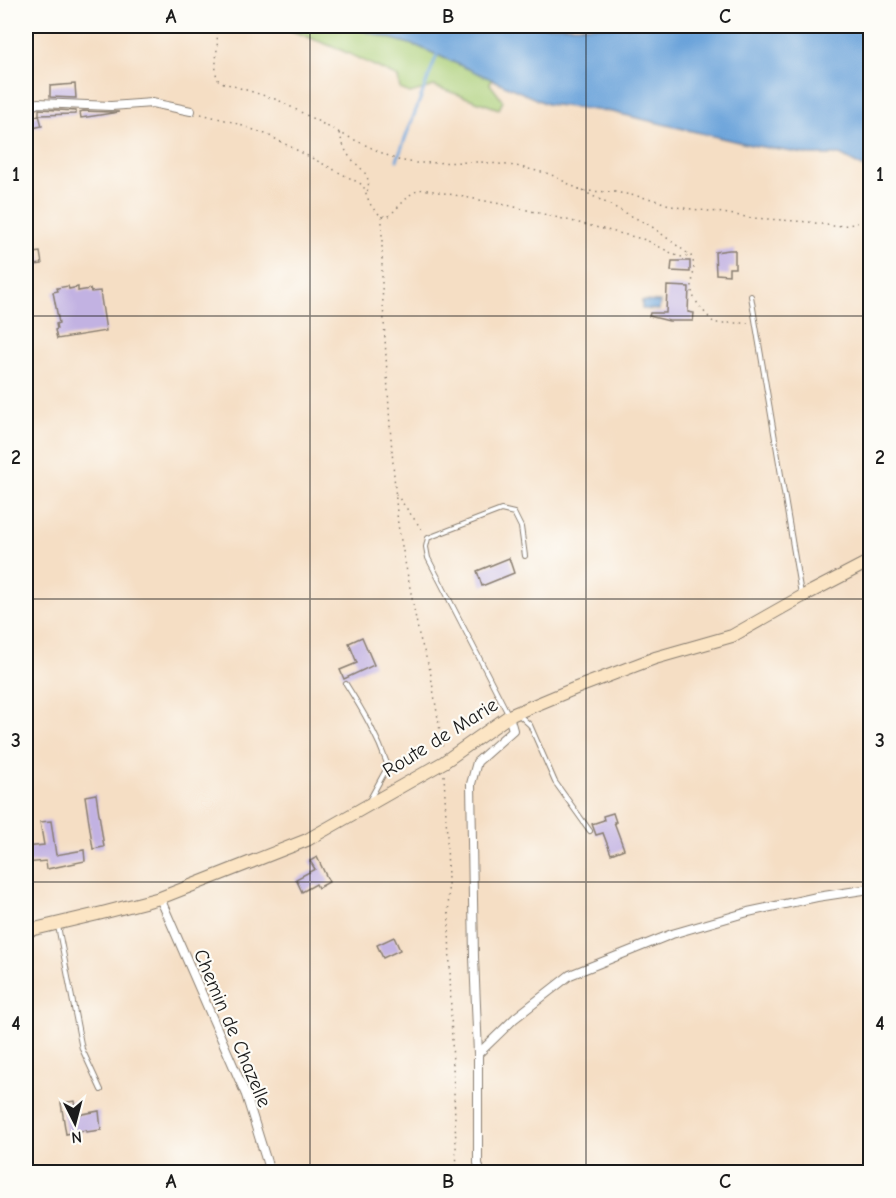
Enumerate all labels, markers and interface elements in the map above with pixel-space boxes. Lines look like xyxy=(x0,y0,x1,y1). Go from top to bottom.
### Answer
text: A xyxy=(165,5,177,28)
text: B xyxy=(442,5,454,28)
text: C xyxy=(719,5,731,28)
text: 1 xyxy=(12,163,20,186)
text: 1 xyxy=(876,163,884,186)
text: 2 xyxy=(11,446,21,469)
text: 2 xyxy=(875,446,885,469)
street label: Route de Marie xyxy=(379,693,502,782)
text: 3 xyxy=(11,729,21,752)
text: 3 xyxy=(875,729,885,752)
street label: Chemin de Chazelle xyxy=(189,946,276,1111)
text: 4 xyxy=(11,1012,21,1035)
text: 4 xyxy=(875,1012,885,1035)
north arrow xyxy=(45,1093,105,1153)
text: N xyxy=(70,1127,83,1146)
text: A xyxy=(165,1170,177,1193)
text: B xyxy=(442,1170,454,1193)
text: C xyxy=(719,1170,731,1193)

